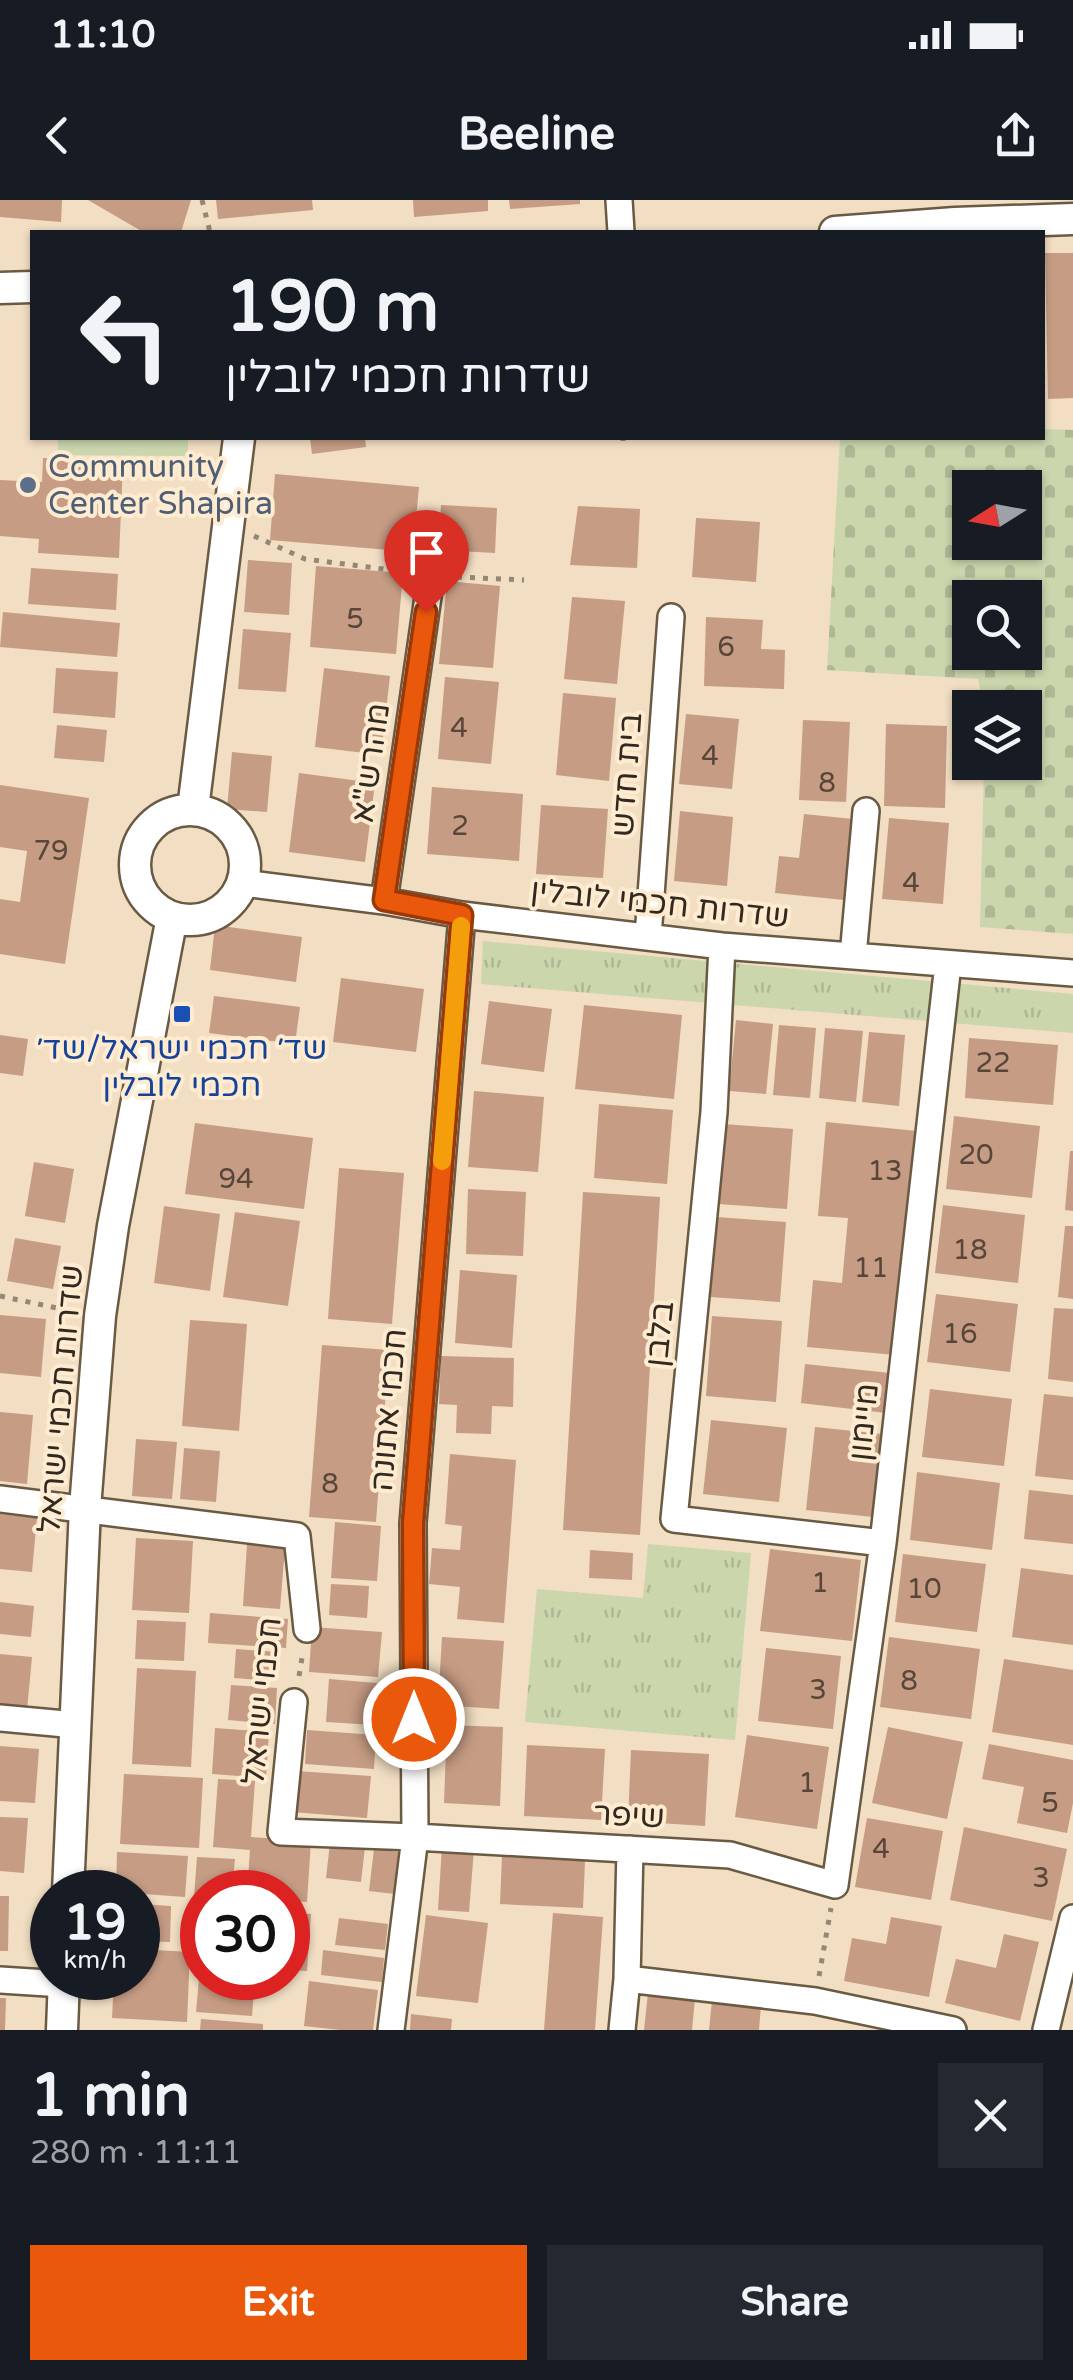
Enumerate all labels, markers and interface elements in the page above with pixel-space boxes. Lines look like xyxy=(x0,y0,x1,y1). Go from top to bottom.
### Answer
text: 11:10 xyxy=(50,12,155,58)
icon: back xyxy=(30,108,85,163)
text: Beeline xyxy=(458,108,615,162)
icon: share xyxy=(988,108,1043,163)
text: 190 m xyxy=(225,266,439,350)
icon: left xyxy=(60,270,190,400)
text: שדרות חכמי לובלין xyxy=(225,351,591,405)
place label: Community Center Shapira xyxy=(48,448,273,523)
north arrow xyxy=(952,470,1042,560)
map controls xyxy=(952,470,1042,780)
marker: Community Center Shapira xyxy=(17,474,39,496)
pin xyxy=(384,510,469,613)
icon: arrive xyxy=(399,525,454,580)
button: search xyxy=(952,580,1042,670)
house number: 5 xyxy=(346,602,364,636)
house number: 6 xyxy=(717,630,735,664)
button: layers xyxy=(952,690,1042,780)
street label: מהרש"א xyxy=(344,701,398,825)
house number: 4 xyxy=(450,711,468,745)
street label: בית חדש xyxy=(604,712,650,838)
house number: 4 xyxy=(701,739,719,773)
house number: 8 xyxy=(818,766,836,800)
house number: 2 xyxy=(451,809,469,843)
house number: 79 xyxy=(33,834,69,868)
house number: 4 xyxy=(902,866,920,900)
street label: שדרות חכמי לובלין xyxy=(529,872,791,936)
marker: שד׳ חכמי ישראל/שד׳ חכמי לובלין xyxy=(171,1003,193,1025)
place label: שד׳ חכמי ישראל/שד׳ חכמי לובלין xyxy=(37,1030,327,1105)
house number: 22 xyxy=(975,1046,1011,1080)
house number: 20 xyxy=(958,1138,994,1172)
house number: 13 xyxy=(867,1154,903,1188)
house number: 94 xyxy=(218,1162,254,1196)
house number: 18 xyxy=(952,1233,988,1267)
house number: 11 xyxy=(853,1251,889,1285)
street label: שדרות חכמי ישראל xyxy=(30,1263,92,1535)
street label: בלבן xyxy=(638,1299,682,1369)
house number: 16 xyxy=(942,1317,978,1351)
street label: חכמי אתונה xyxy=(363,1327,415,1493)
street label: מיימון xyxy=(841,1381,887,1463)
house number: 8 xyxy=(321,1467,339,1501)
house number: 1 xyxy=(811,1566,829,1600)
house number: 10 xyxy=(906,1572,942,1606)
street label: חכמי ישראל xyxy=(234,1615,290,1787)
house number: 8 xyxy=(900,1664,918,1698)
position arrow xyxy=(362,1667,466,1771)
house number: 3 xyxy=(809,1673,827,1707)
house number: 1 xyxy=(798,1766,816,1800)
house number: 5 xyxy=(1041,1786,1059,1820)
street label: שיפר xyxy=(592,1795,666,1837)
house number: 4 xyxy=(872,1832,890,1866)
house number: 3 xyxy=(1032,1861,1050,1895)
speed limit sign: 30 xyxy=(180,1870,310,2000)
text: 19 xyxy=(64,1893,126,1953)
text: km/h xyxy=(64,1945,126,1975)
text: 1 min xyxy=(30,2060,190,2132)
button: close xyxy=(938,2063,1043,2168)
text: 280 m · 11:11 xyxy=(30,2134,242,2172)
button: Exit xyxy=(30,2245,527,2360)
button: Share xyxy=(547,2245,1043,2360)

